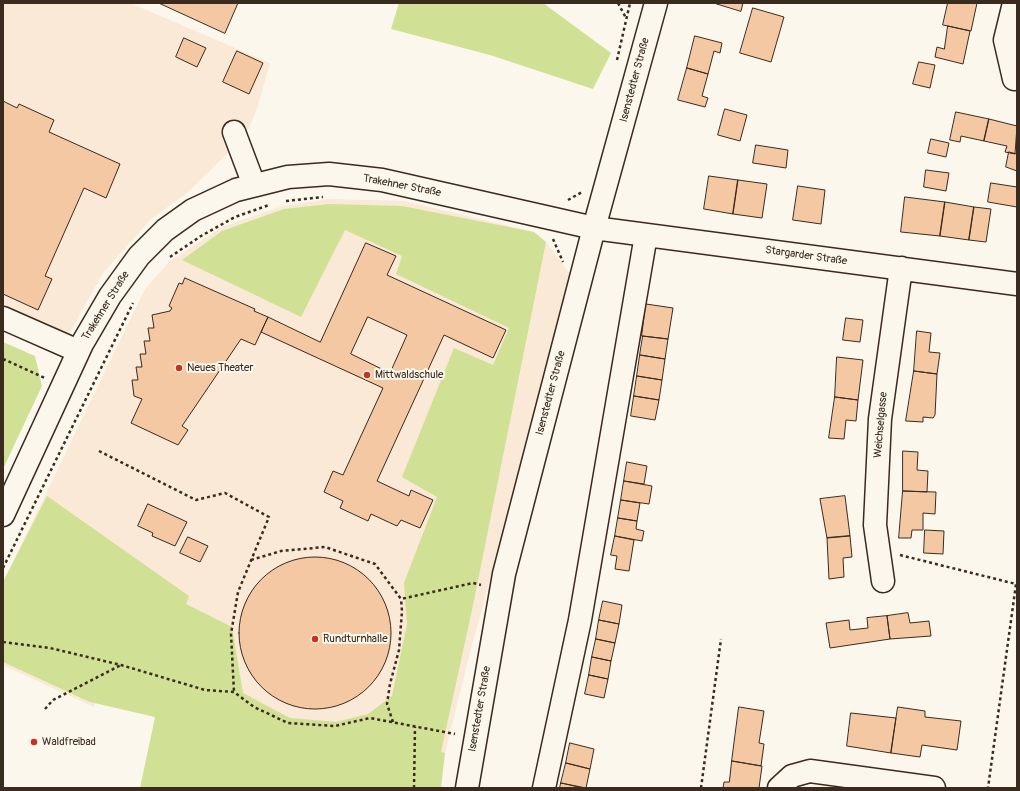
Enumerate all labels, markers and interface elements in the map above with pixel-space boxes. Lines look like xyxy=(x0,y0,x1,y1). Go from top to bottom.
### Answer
street label: Isenstedter Straße xyxy=(617,36,653,124)
street label: Trakehner Straße xyxy=(362,172,442,200)
street label: Stargarder Straße xyxy=(764,244,848,268)
street label: Trakehner Straße xyxy=(79,269,133,343)
street label: Isenstedter Straße xyxy=(533,349,569,437)
place label: Neues Theater xyxy=(187,361,253,375)
marker: Neues Theater xyxy=(174,363,184,373)
place label: Mittwaldschule xyxy=(375,368,444,382)
marker: Mittwaldschule xyxy=(362,370,372,380)
street label: Weichselgasse xyxy=(872,391,890,459)
place label: Rundturnhalle xyxy=(323,632,388,646)
marker: Rundturnhalle xyxy=(310,634,320,644)
street label: Isenstedter Straße xyxy=(466,665,494,753)
place label: Waldfreibad xyxy=(42,735,96,749)
marker: Waldfreibad xyxy=(29,737,39,747)

